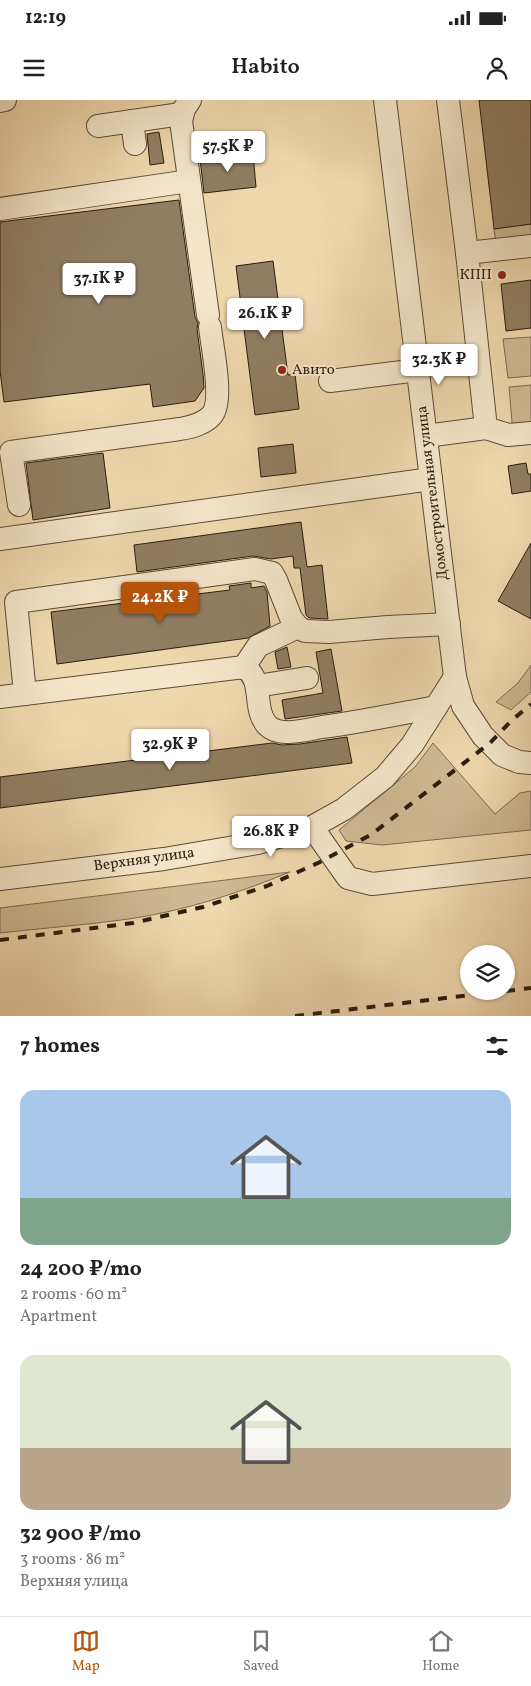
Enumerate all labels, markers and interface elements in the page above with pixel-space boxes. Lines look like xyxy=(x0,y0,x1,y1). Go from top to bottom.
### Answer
text: 12:19 xyxy=(25,5,66,31)
text: Habito xyxy=(231,52,300,83)
icon: menu xyxy=(20,54,48,82)
icon: person xyxy=(483,54,511,82)
pin: 57.5K ₽ xyxy=(182,130,274,173)
text: 57.5K ₽ xyxy=(202,136,254,158)
pin: 37.1K ₽ xyxy=(53,262,145,305)
place label: КПП xyxy=(460,265,492,286)
text: 37.1K ₽ xyxy=(74,268,124,290)
marker: КПП xyxy=(496,269,508,281)
pin: 26.1K ₽ xyxy=(219,298,311,340)
text: 26.1K ₽ xyxy=(238,303,292,325)
pin: 32.3K ₽ xyxy=(393,344,485,386)
text: 32.3K ₽ xyxy=(412,349,466,371)
place label: Авито xyxy=(292,360,335,381)
marker: Авито xyxy=(276,364,288,376)
street label: Домостроительная улица xyxy=(412,405,454,581)
pin: 24.2K ₽ xyxy=(114,582,206,624)
text: 24.2K ₽ xyxy=(132,587,188,609)
pin: 32.9K ₽ xyxy=(124,728,216,771)
text: 32.9K ₽ xyxy=(142,734,198,756)
pin: 26.8K ₽ xyxy=(225,816,317,858)
text: 26.8K ₽ xyxy=(243,821,299,843)
street label: Верхняя улица xyxy=(92,843,196,877)
map controls xyxy=(460,945,515,1000)
button: layers xyxy=(460,945,515,1000)
text: 7 homes xyxy=(20,1032,100,1061)
icon: filters xyxy=(483,1032,511,1060)
icon: home xyxy=(221,1122,311,1212)
text: 24 200 ₽/mo xyxy=(20,1255,142,1284)
text: 2 rooms · 60 m² xyxy=(20,1284,127,1306)
text: Apartment xyxy=(20,1306,97,1328)
icon: home xyxy=(221,1387,311,1477)
text: 32 900 ₽/mo xyxy=(20,1520,141,1549)
text: 3 rooms · 86 m² xyxy=(20,1549,125,1571)
text: Верхняя улица xyxy=(20,1571,128,1593)
tab: Map xyxy=(72,1627,100,1676)
tab: Saved xyxy=(243,1627,279,1676)
tab: Home xyxy=(422,1627,459,1676)

